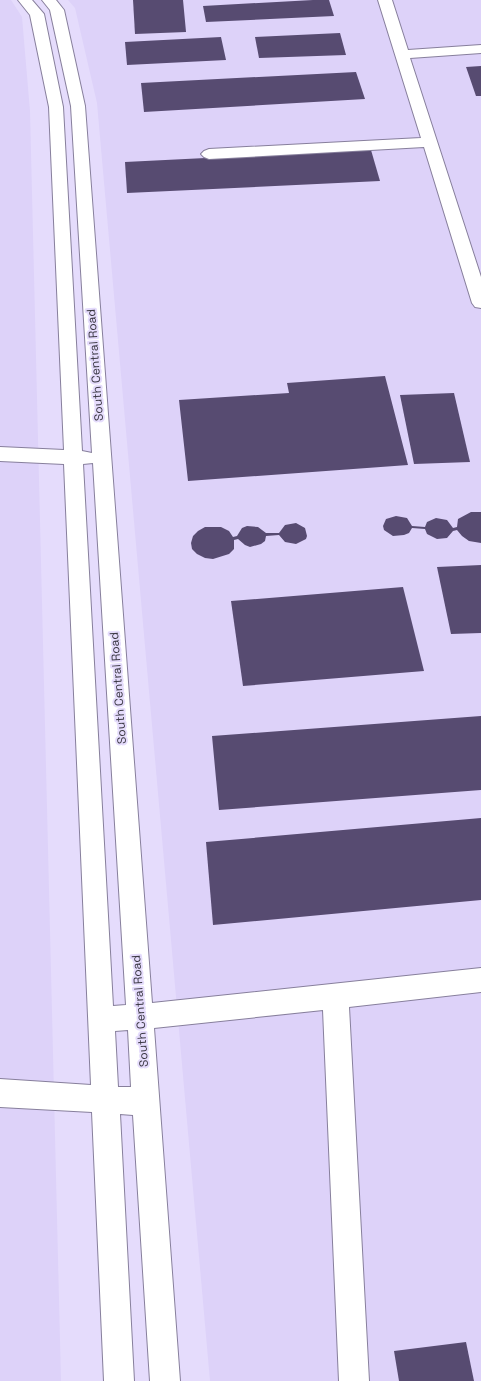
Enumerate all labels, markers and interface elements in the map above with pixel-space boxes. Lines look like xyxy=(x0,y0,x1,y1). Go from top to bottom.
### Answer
street label: South Central Road xyxy=(83,308,107,422)
street label: South Central Road xyxy=(106,631,130,745)
street label: South Central Road xyxy=(128,954,152,1068)

